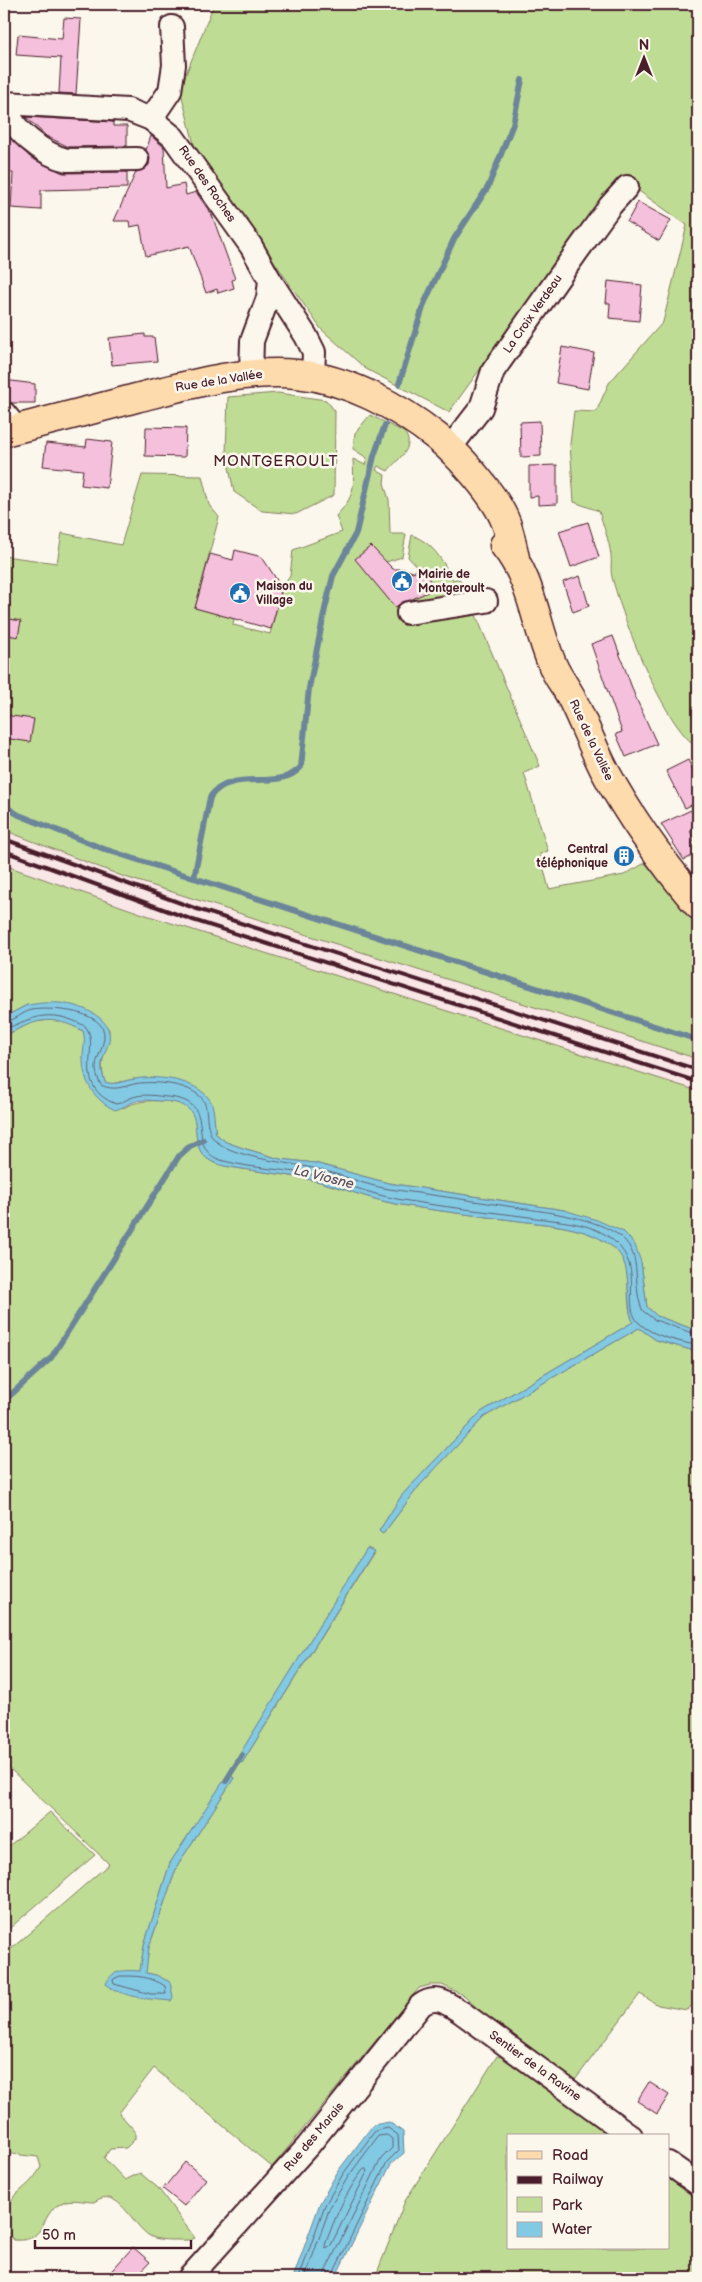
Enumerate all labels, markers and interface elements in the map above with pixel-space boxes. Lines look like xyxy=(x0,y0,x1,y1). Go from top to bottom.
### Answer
north arrow xyxy=(620,32,670,82)
text: N xyxy=(639,37,649,54)
street label: Rue des Roches xyxy=(175,143,239,225)
street label: La Croix Verdeau xyxy=(500,272,566,356)
street label: Rue de la Vallée xyxy=(174,367,264,395)
district label: MONTGEROULT xyxy=(213,452,339,471)
place label: Mairie de Montgeroult xyxy=(418,567,485,596)
public building icon: Mairie de Montgeroult xyxy=(390,569,414,593)
place label: Maison du Village xyxy=(256,579,313,608)
public building icon: Maison du Village xyxy=(228,581,252,605)
street label: Rue de la Vallée xyxy=(566,697,616,783)
place label: Central téléphonique xyxy=(535,842,608,871)
building icon: Central téléphonique xyxy=(612,844,636,868)
water label: La Viosne xyxy=(292,1161,356,1193)
street label: Sentier de la Ravine xyxy=(486,2028,584,2104)
street label: Rue des Marais xyxy=(281,2099,347,2175)
legend xyxy=(507,2134,670,2250)
text: Road xyxy=(552,2146,588,2165)
text: Railway xyxy=(552,2170,603,2189)
text: Park xyxy=(552,2196,583,2215)
scale bar xyxy=(35,2217,191,2249)
text: Water xyxy=(552,2220,592,2239)
text: 50 m xyxy=(42,2226,76,2245)

